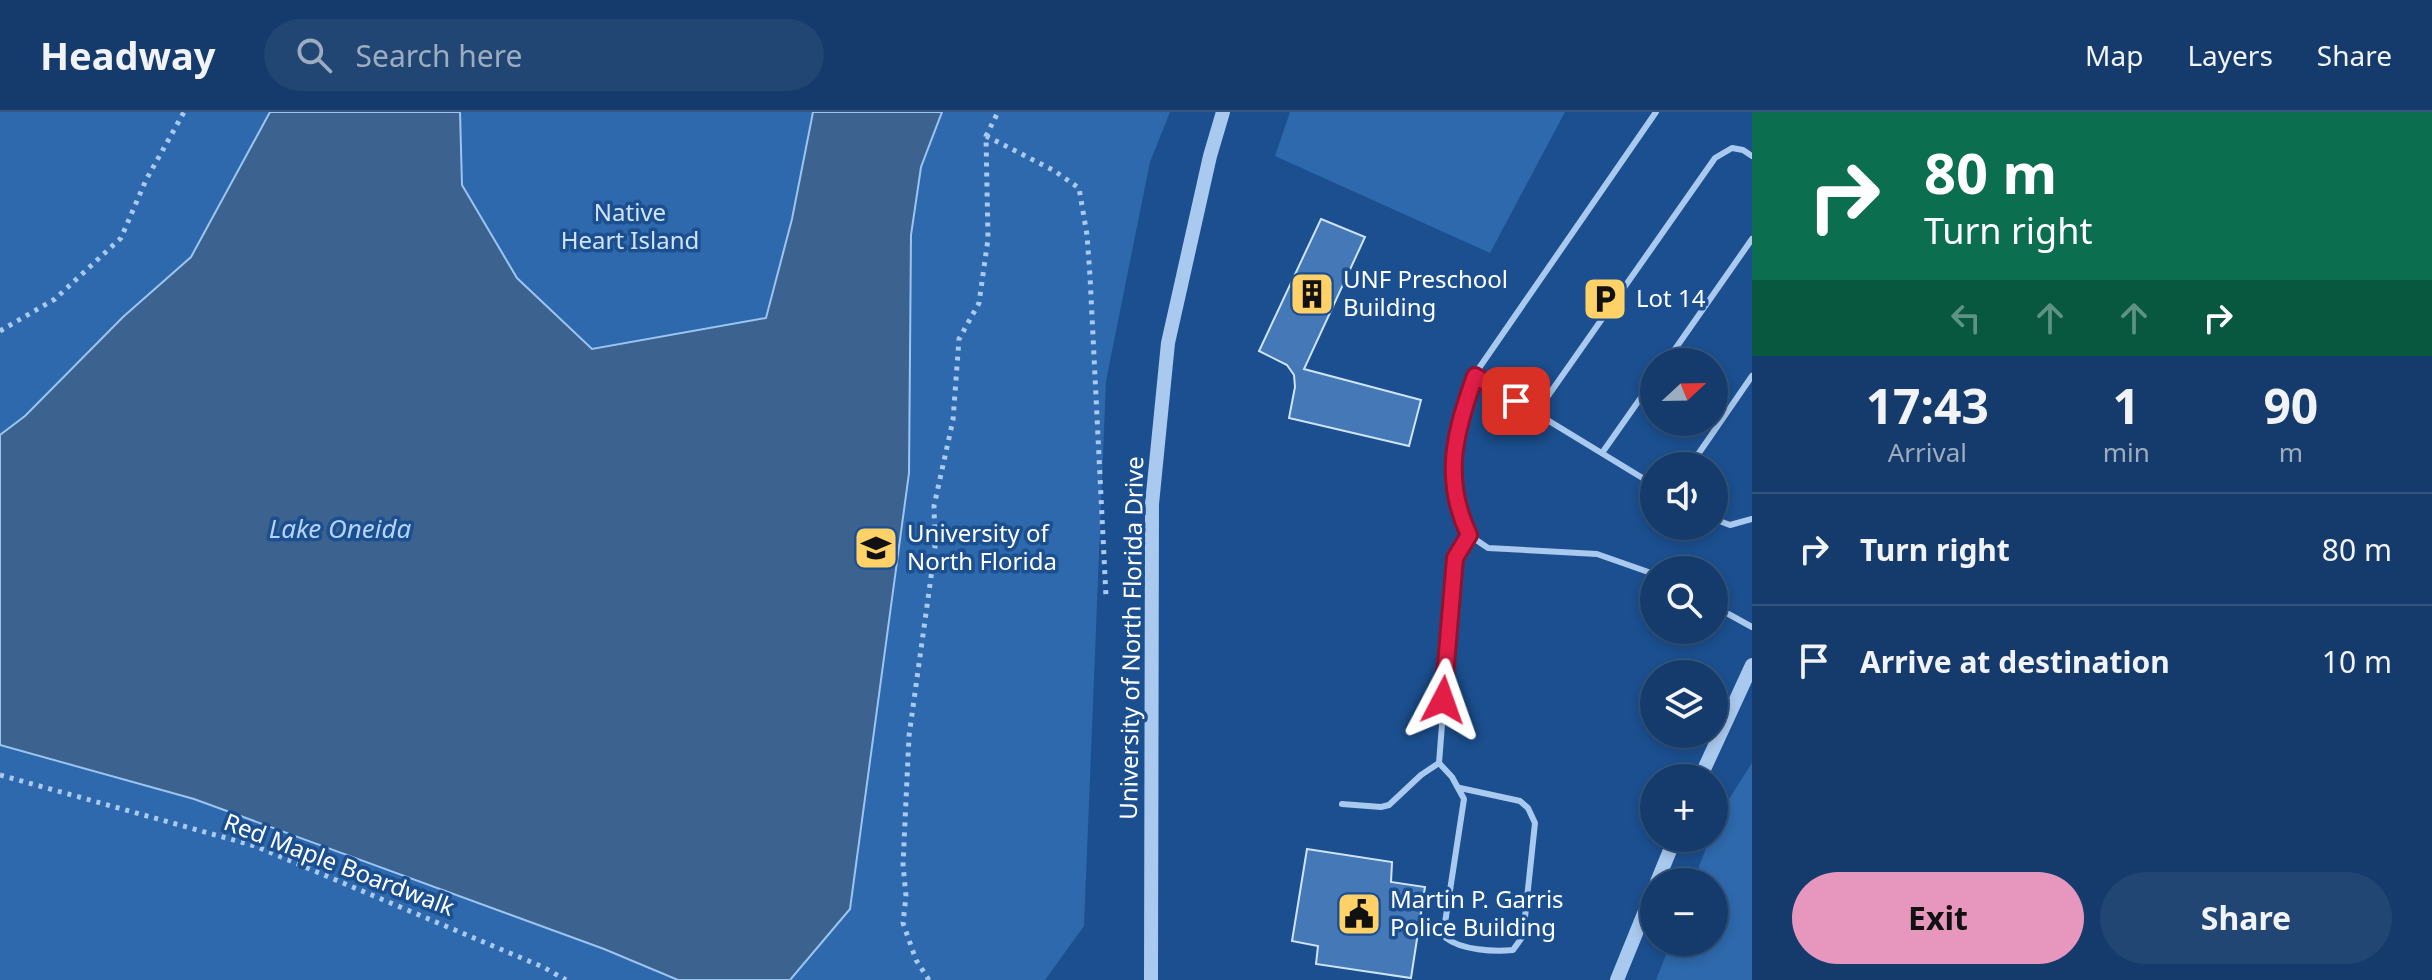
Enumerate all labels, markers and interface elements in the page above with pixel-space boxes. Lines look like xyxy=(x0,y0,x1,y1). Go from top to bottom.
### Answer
search box xyxy=(264,19,824,91)
text: Headway xyxy=(40,29,216,81)
icon: search xyxy=(292,33,336,77)
text: Search here xyxy=(356,35,522,76)
text: Map xyxy=(2085,36,2143,74)
text: Layers xyxy=(2187,36,2273,74)
text: Share xyxy=(2317,36,2392,74)
text: 80 m xyxy=(1924,134,2057,210)
icon: right xyxy=(1792,144,1896,248)
park label: Native Heart Island xyxy=(561,195,699,256)
text: Turn right xyxy=(1924,206,2092,255)
place label: UNF Preschool Building xyxy=(1343,262,1508,323)
building icon: UNF Preschool Building xyxy=(1288,270,1336,318)
parking icon: Lot 14 xyxy=(1581,275,1629,323)
place label: Lot 14 xyxy=(1636,281,1706,314)
icon: left xyxy=(1944,296,1988,340)
icon: ahead xyxy=(2028,296,2072,340)
icon: ahead xyxy=(2112,296,2156,340)
icon: right xyxy=(2196,296,2240,340)
north arrow xyxy=(1640,348,1728,436)
map controls xyxy=(1640,348,1728,956)
pin xyxy=(1482,367,1550,435)
text: 17:43 xyxy=(1866,373,1989,438)
text: 1 xyxy=(2112,373,2140,438)
text: 90 xyxy=(2263,373,2318,438)
icon: arrive xyxy=(1494,379,1538,423)
text: Arrival xyxy=(1888,434,1967,470)
text: min xyxy=(2103,434,2150,470)
text: m xyxy=(2279,434,2303,470)
button: sound xyxy=(1640,452,1728,540)
street label: University of North Florida Drive xyxy=(1111,456,1150,820)
water label: Lake Oneida xyxy=(269,510,412,546)
place label: University of North Florida xyxy=(907,516,1057,577)
school or university icon: University of North Florida xyxy=(852,524,900,572)
icon: right xyxy=(1792,527,1836,571)
text: Turn right xyxy=(1860,529,2010,570)
text: 80 m xyxy=(2322,529,2392,570)
button: search xyxy=(1640,556,1728,644)
icon: arrive xyxy=(1792,639,1836,683)
text: Arrive at destination xyxy=(1860,641,2170,682)
text: 10 m xyxy=(2322,641,2392,682)
position arrow xyxy=(1401,658,1485,742)
button: layers xyxy=(1640,660,1728,748)
button: + xyxy=(1640,764,1728,852)
street label: Red Maple Boardwalk xyxy=(219,804,460,923)
button: − xyxy=(1640,868,1728,956)
button: Exit xyxy=(1792,872,2084,964)
button: Share xyxy=(2100,872,2392,964)
place label: Martin P. Garris Police Building xyxy=(1390,882,1564,943)
public building icon: Martin P. Garris Police Building xyxy=(1335,890,1383,938)

